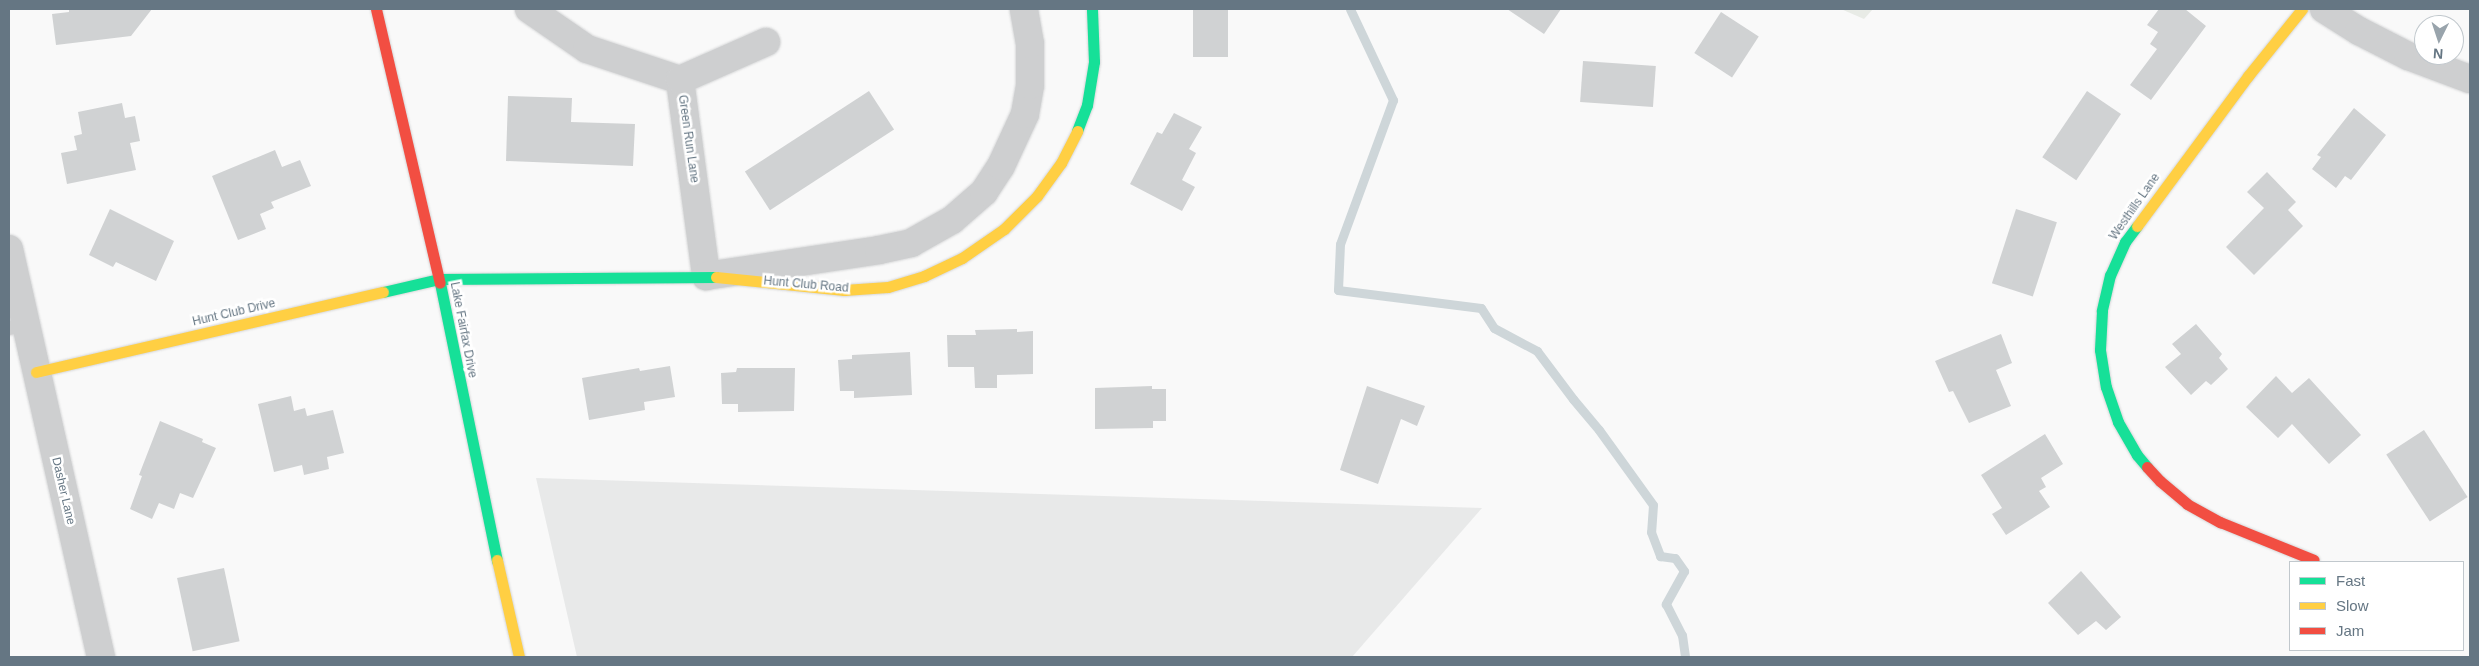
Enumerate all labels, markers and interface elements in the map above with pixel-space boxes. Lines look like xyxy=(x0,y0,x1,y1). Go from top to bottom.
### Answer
north arrow xyxy=(2414,15,2464,65)
text: N xyxy=(2432,46,2444,62)
street label: Green Run Lane xyxy=(675,94,701,184)
street label: Westhills Lane xyxy=(2107,171,2163,243)
street label: Hunt Club Road xyxy=(763,274,849,296)
street label: Lake Fairfax Drive xyxy=(447,281,479,379)
street label: Hunt Club Drive xyxy=(191,296,277,330)
street label: Dasher Lane xyxy=(48,456,78,526)
legend xyxy=(2289,561,2464,651)
text: Fast xyxy=(2336,572,2365,589)
text: Slow xyxy=(2336,597,2369,614)
text: Jam xyxy=(2336,622,2364,639)

